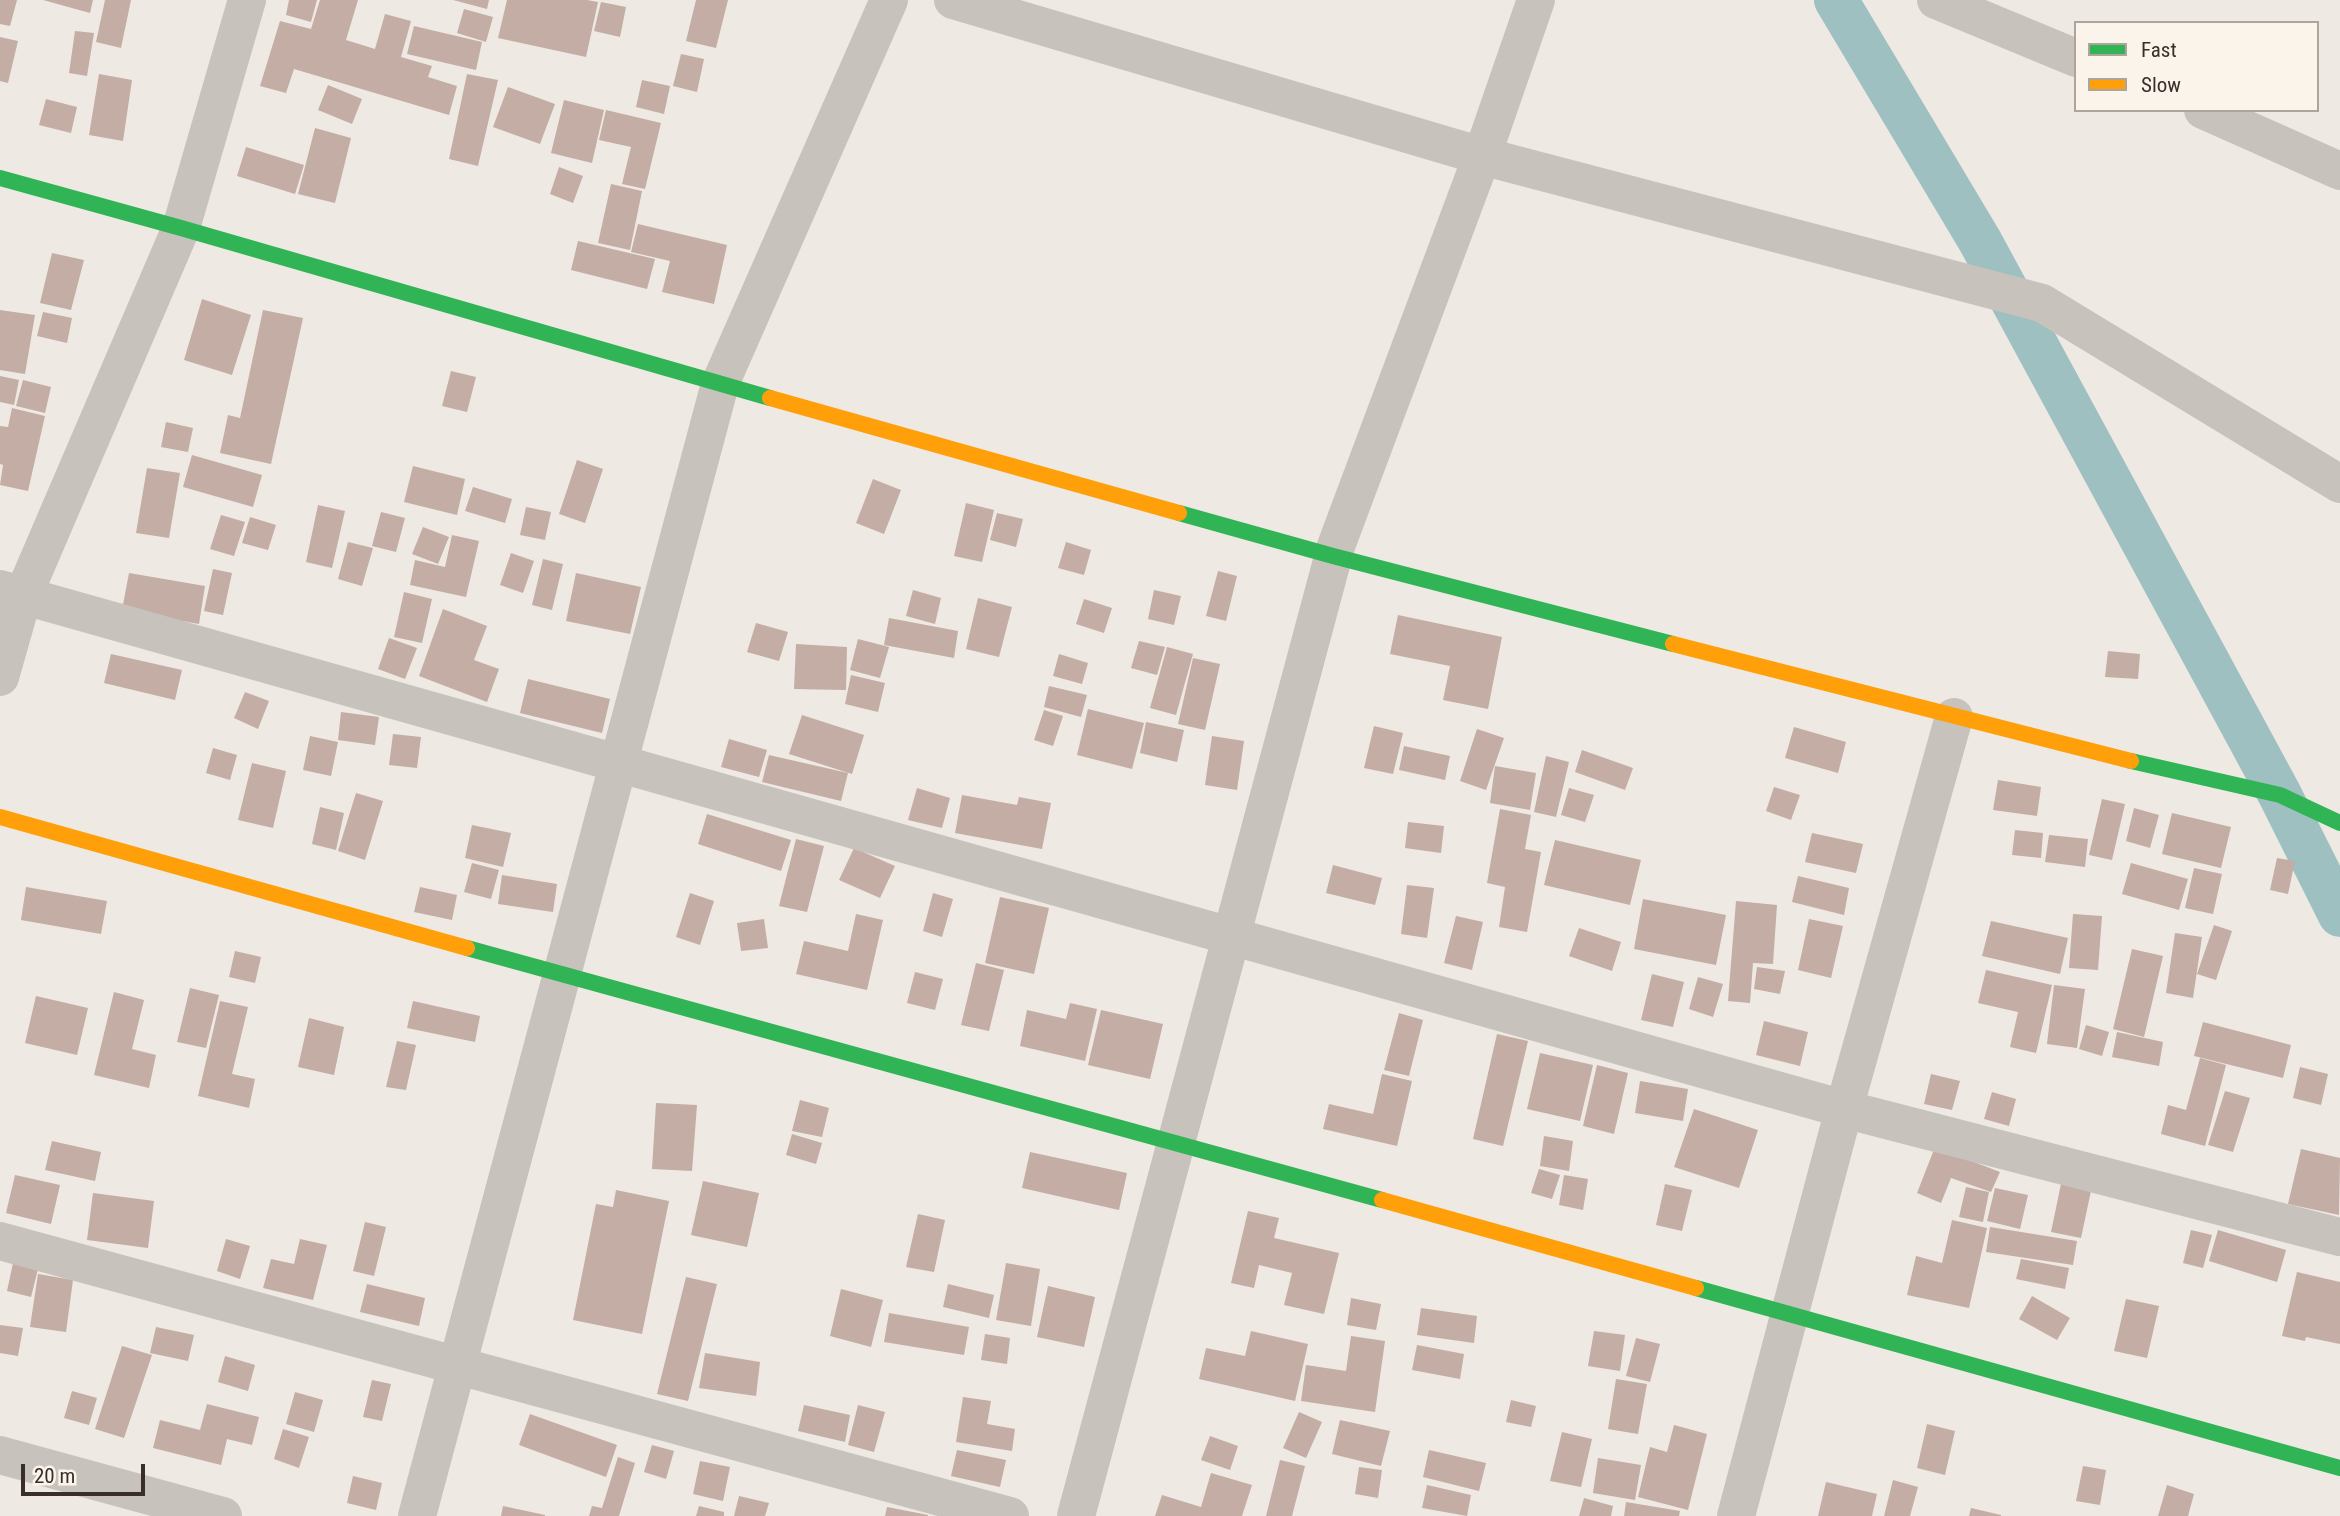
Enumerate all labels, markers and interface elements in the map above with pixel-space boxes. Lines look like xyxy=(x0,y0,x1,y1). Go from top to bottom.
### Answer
legend xyxy=(2074,21,2319,112)
text: Fast xyxy=(2141,38,2177,62)
text: Slow xyxy=(2141,73,2181,97)
scale bar xyxy=(24,1450,149,1494)
text: 20 m xyxy=(34,1464,75,1488)

